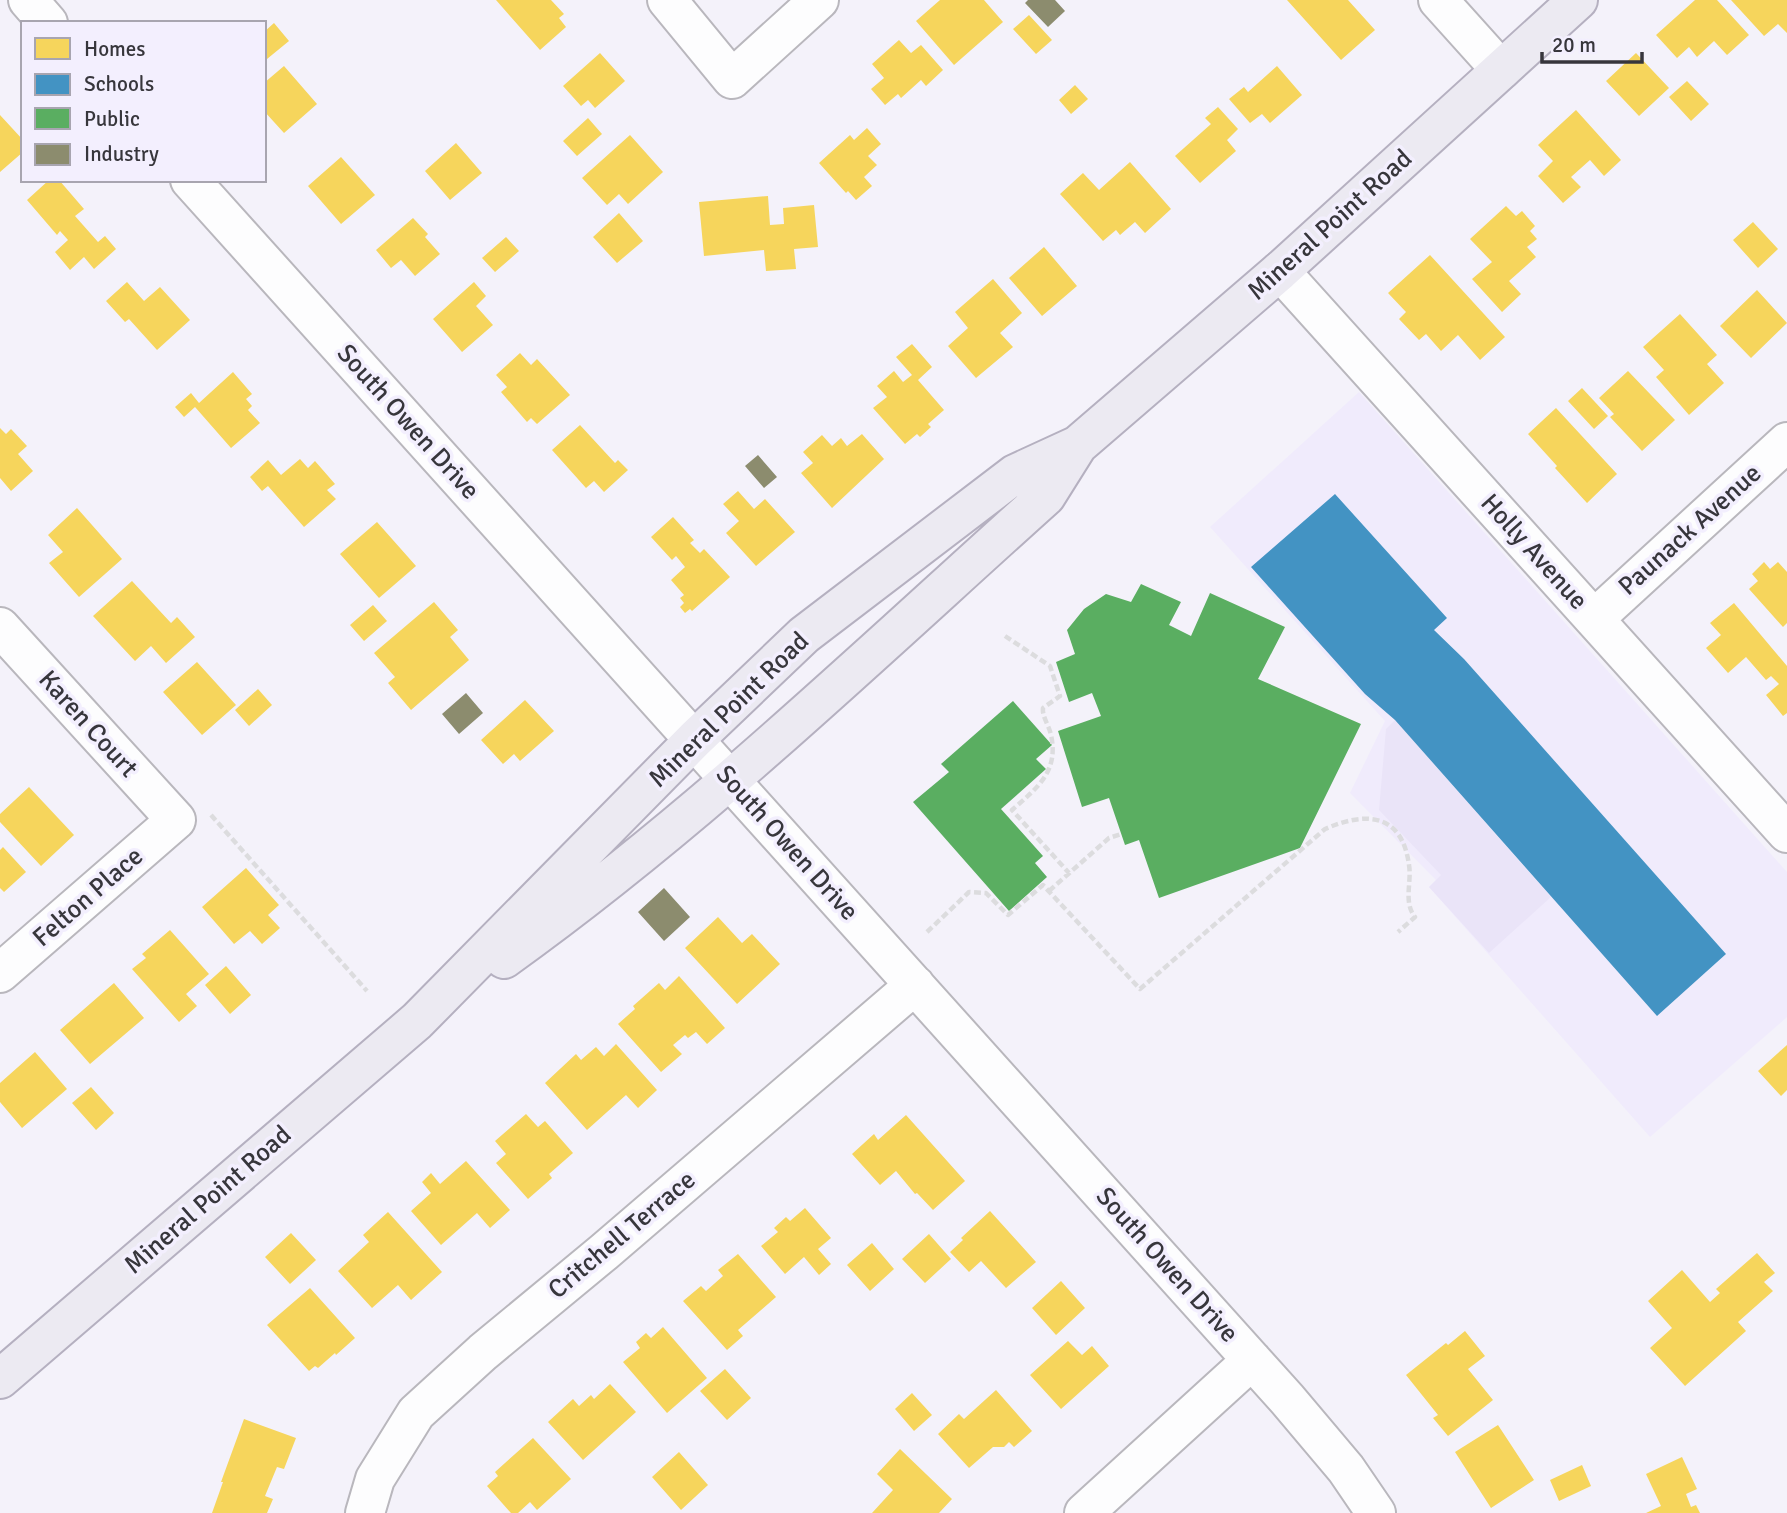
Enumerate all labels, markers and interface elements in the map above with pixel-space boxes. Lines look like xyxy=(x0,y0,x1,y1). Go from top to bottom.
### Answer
legend xyxy=(21,21,266,182)
scale bar xyxy=(1542,21,1642,65)
text: 20 m xyxy=(1552,32,1596,58)
text: Homes xyxy=(84,36,146,62)
text: Schools xyxy=(84,71,154,97)
text: Public xyxy=(84,106,140,132)
text: Industry xyxy=(84,141,159,167)
street label: Mineral Point Road xyxy=(1241,143,1419,307)
street label: South Owen Drive xyxy=(330,338,486,506)
street label: Paunack Avenue xyxy=(1612,457,1768,603)
street label: Holly Avenue xyxy=(1474,487,1594,617)
street label: Mineral Point Road xyxy=(642,625,816,795)
street label: Karen Court xyxy=(32,664,144,784)
street label: South Owen Drive xyxy=(709,759,865,927)
street label: Felton Place xyxy=(26,840,150,954)
street label: Mineral Point Road xyxy=(118,1119,298,1281)
street label: Critchell Terrace xyxy=(542,1164,702,1306)
street label: South Owen Drive xyxy=(1089,1181,1245,1349)

